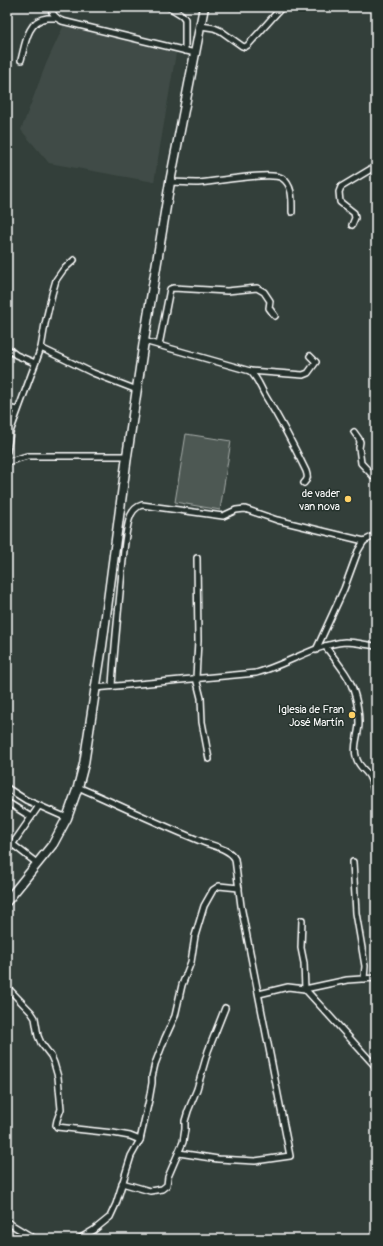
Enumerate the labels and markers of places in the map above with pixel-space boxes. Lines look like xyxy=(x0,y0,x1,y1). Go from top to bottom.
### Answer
place label: de vader van nova xyxy=(298,487,340,513)
marker: de vader van nova xyxy=(343,494,353,504)
place label: Iglesia de Fran José Martín xyxy=(278,703,344,729)
marker: Iglesia de Fran José Martín xyxy=(347,710,357,720)

